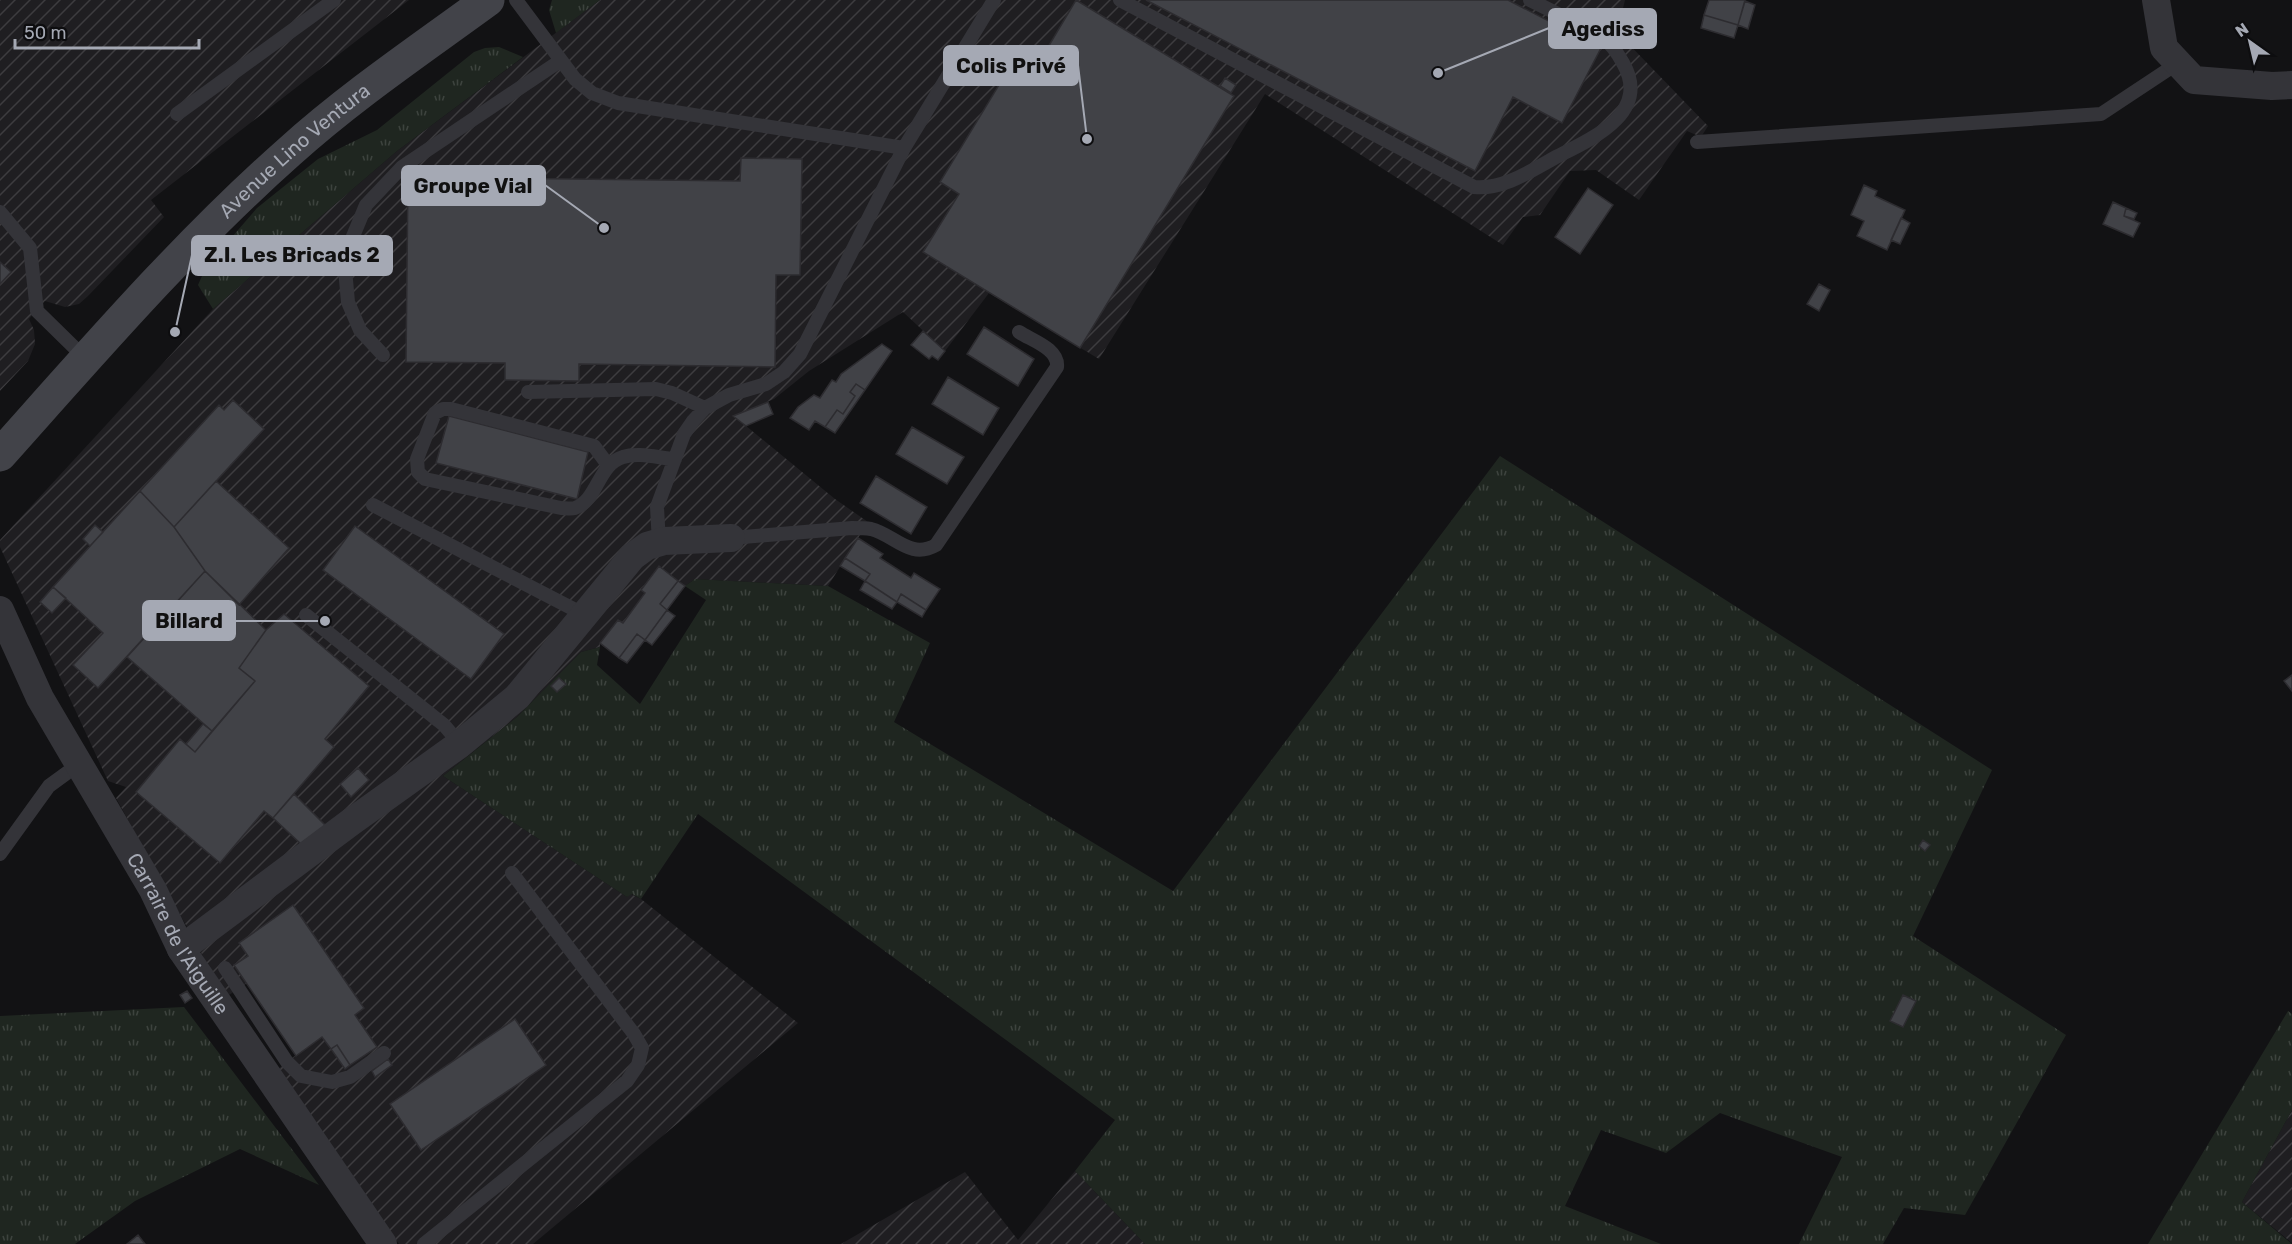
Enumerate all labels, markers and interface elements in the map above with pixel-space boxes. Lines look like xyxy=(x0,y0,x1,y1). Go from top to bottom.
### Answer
callout: Agediss xyxy=(1549,9,1656,48)
scale bar xyxy=(15,12,200,50)
north arrow xyxy=(2220,12,2280,72)
text: Agediss xyxy=(1561,16,1645,41)
text: N xyxy=(2232,19,2252,41)
text: 50 m xyxy=(24,22,67,44)
callout: Colis Privé xyxy=(944,46,1078,85)
text: Colis Privé xyxy=(956,53,1066,78)
street label: Avenue Lino Ventura xyxy=(214,78,375,223)
callout: Groupe Vial xyxy=(402,166,545,205)
text: Groupe Vial xyxy=(413,173,533,198)
callout: Z.I. Les Bricads 2 xyxy=(192,236,392,275)
text: Z.I. Les Bricads 2 xyxy=(204,242,380,267)
callout: Billard xyxy=(143,601,235,640)
text: Billard xyxy=(155,608,223,633)
street label: Carraire de l'Aiguille xyxy=(122,849,234,1019)

